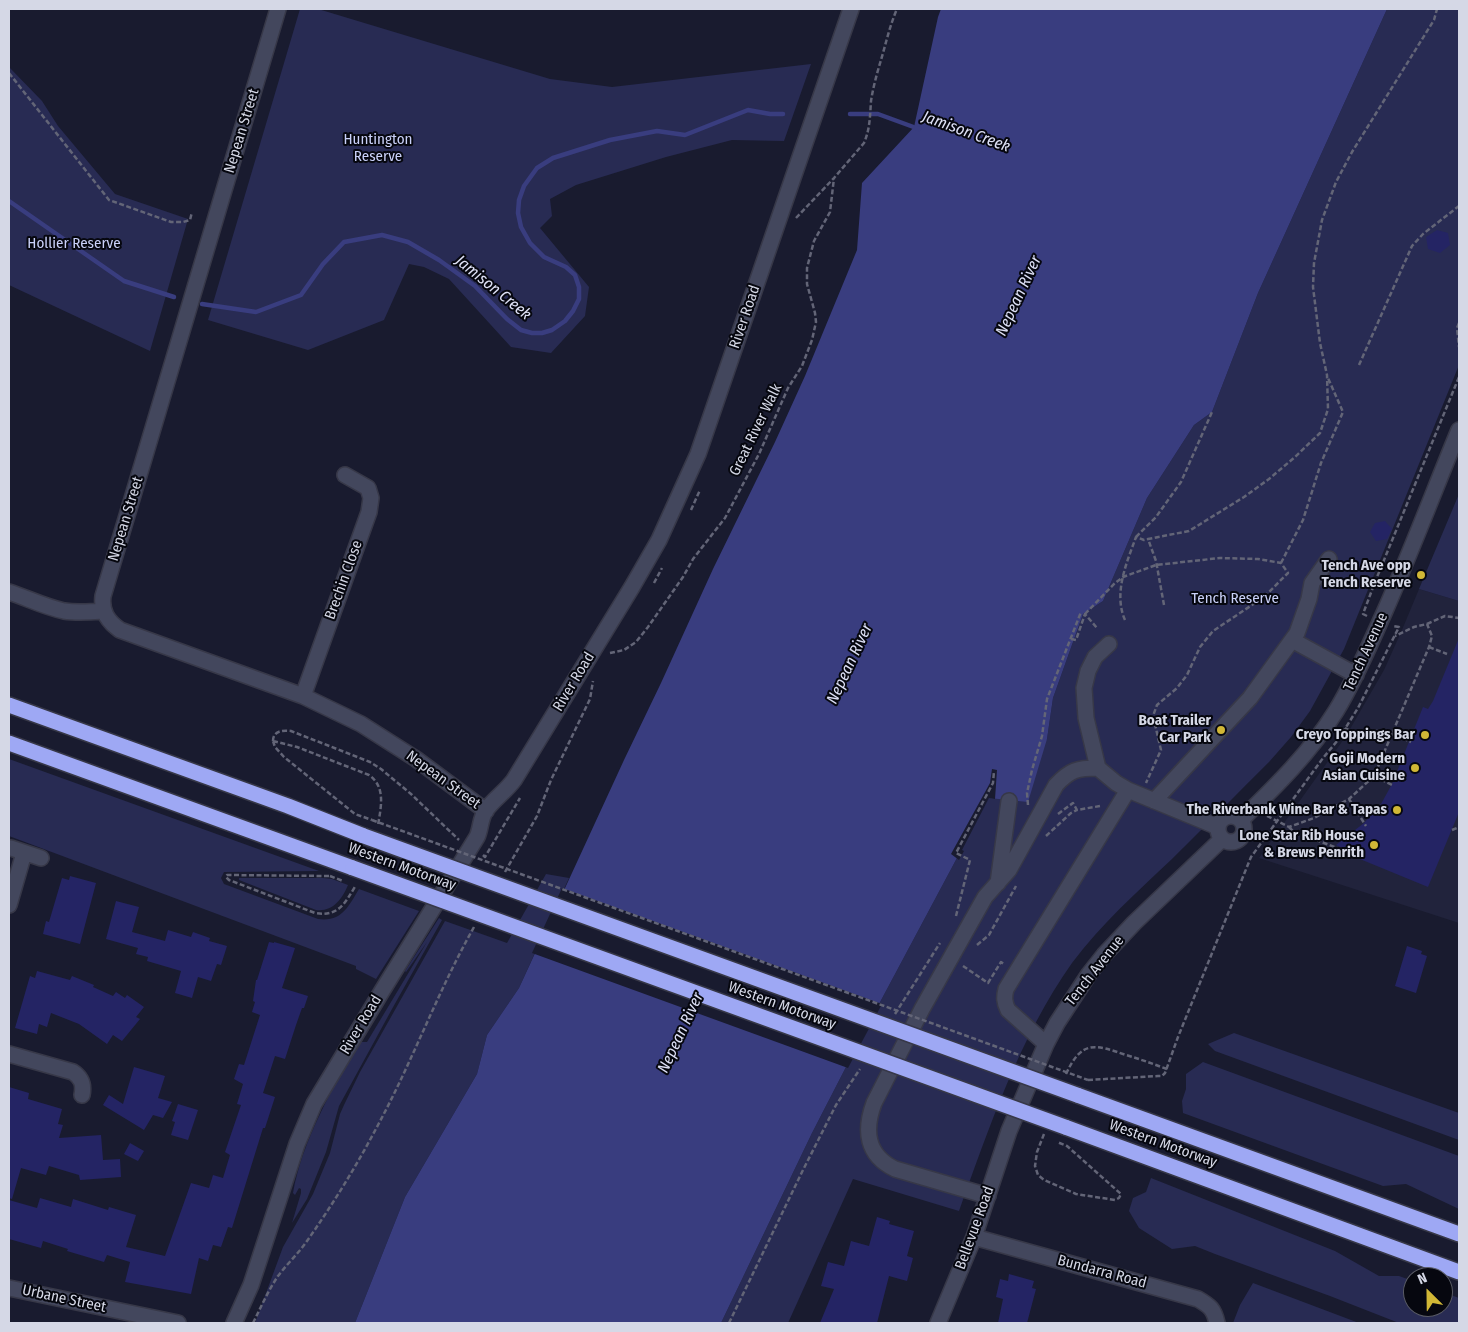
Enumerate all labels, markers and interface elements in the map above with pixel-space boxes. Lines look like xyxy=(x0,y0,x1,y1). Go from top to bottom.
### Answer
street label: Nepean Street xyxy=(221,87,263,175)
water label: Jamison Creek xyxy=(919,107,1013,157)
park label: Huntington Reserve xyxy=(344,131,412,166)
park label: Hollier Reserve xyxy=(27,235,121,253)
water label: Jamison Creek xyxy=(451,252,535,324)
water label: Nepean River xyxy=(992,253,1046,339)
street label: River Road xyxy=(726,283,764,351)
street label: Great River Walk xyxy=(726,381,786,479)
street label: Nepean Street xyxy=(105,475,147,563)
street label: Brechin Close xyxy=(321,538,367,622)
place label: Tench Ave opp Tench Reserve xyxy=(1321,557,1411,592)
marker: Tench Ave opp Tench Reserve xyxy=(1415,569,1427,581)
park label: Tench Reserve xyxy=(1191,590,1279,608)
street label: Tench Avenue xyxy=(1340,610,1392,694)
water label: Nepean River xyxy=(823,621,877,707)
street label: River Road xyxy=(549,649,599,715)
place label: Boat Trailer Car Park xyxy=(1138,712,1211,747)
marker: Boat Trailer Car Park xyxy=(1215,724,1227,736)
place label: Creyo Toppings Bar xyxy=(1296,726,1415,744)
marker: Creyo Toppings Bar xyxy=(1419,729,1431,741)
street label: Nepean Street xyxy=(402,747,484,813)
place label: Goji Modern Asian Cuisine xyxy=(1323,750,1405,785)
marker: Goji Modern Asian Cuisine xyxy=(1409,762,1421,774)
place label: The Riverbank Wine Bar & Tapas xyxy=(1187,801,1387,819)
marker: The Riverbank Wine Bar & Tapas xyxy=(1391,804,1403,816)
place label: Lone Star Rib House & Brews Penrith xyxy=(1239,827,1364,862)
street label: Western Motorway xyxy=(346,839,458,895)
marker: Lone Star Rib House & Brews Penrith xyxy=(1368,839,1380,851)
street label: Tench Avenue xyxy=(1062,932,1128,1010)
street label: Western Motorway xyxy=(726,978,838,1034)
water label: Nepean River xyxy=(654,990,708,1076)
street label: River Road xyxy=(336,992,386,1058)
street label: Western Motorway xyxy=(1107,1116,1219,1172)
street label: Bellevue Road xyxy=(952,1184,998,1272)
street label: Bundarra Road xyxy=(1056,1251,1148,1293)
north arrow xyxy=(1403,1267,1453,1317)
text: N xyxy=(1415,1269,1430,1288)
street label: Urbane Street xyxy=(21,1281,107,1317)

